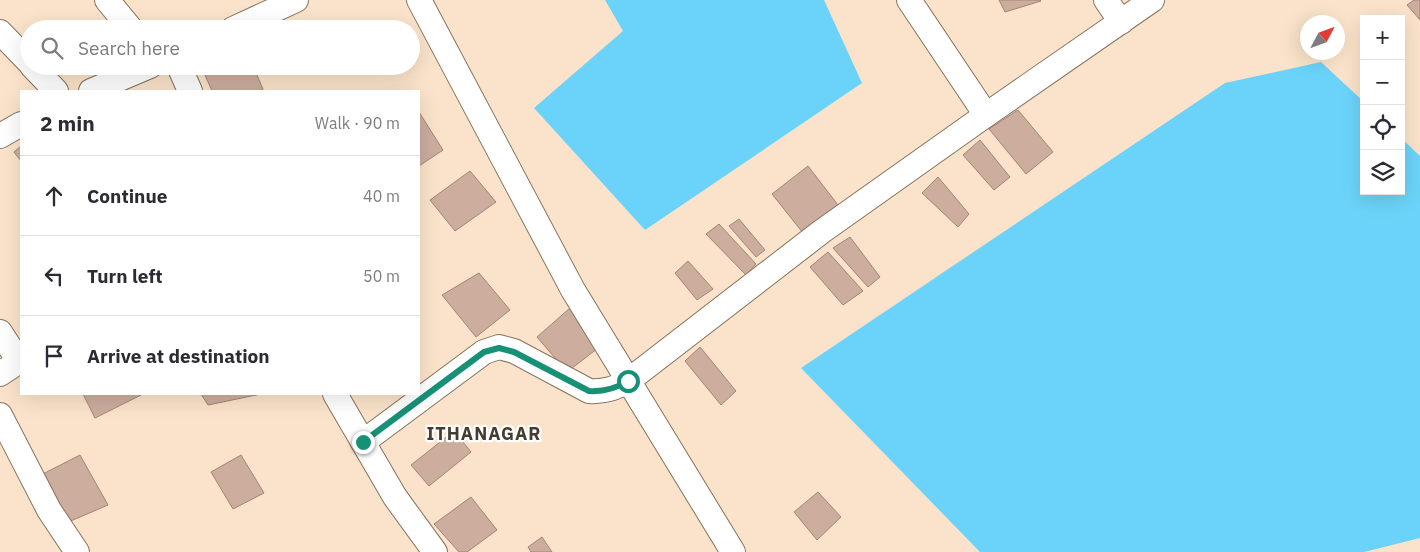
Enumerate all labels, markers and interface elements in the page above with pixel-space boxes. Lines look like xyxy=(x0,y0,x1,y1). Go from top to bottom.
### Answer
north arrow xyxy=(1300,15,1345,60)
map controls xyxy=(1360,15,1405,195)
button: + xyxy=(1360,15,1405,60)
search box xyxy=(20,20,420,75)
icon: search xyxy=(38,34,66,62)
text: Search here xyxy=(78,36,180,60)
button: − xyxy=(1360,60,1405,105)
button: locate xyxy=(1360,105,1405,150)
text: 2 min xyxy=(40,109,95,137)
text: Walk · 90 m xyxy=(315,113,400,133)
button: layers xyxy=(1360,150,1405,195)
icon: ahead xyxy=(40,182,68,210)
text: Continue xyxy=(87,184,167,208)
text: 40 m xyxy=(363,186,400,206)
icon: left xyxy=(40,262,68,290)
text: Turn left xyxy=(87,264,163,288)
text: 50 m xyxy=(363,266,400,286)
icon: arrive xyxy=(40,342,68,370)
text: Arrive at destination xyxy=(87,344,270,368)
route start xyxy=(617,370,640,393)
district label: ITHANAGAR xyxy=(427,422,541,445)
route end xyxy=(352,431,375,454)

